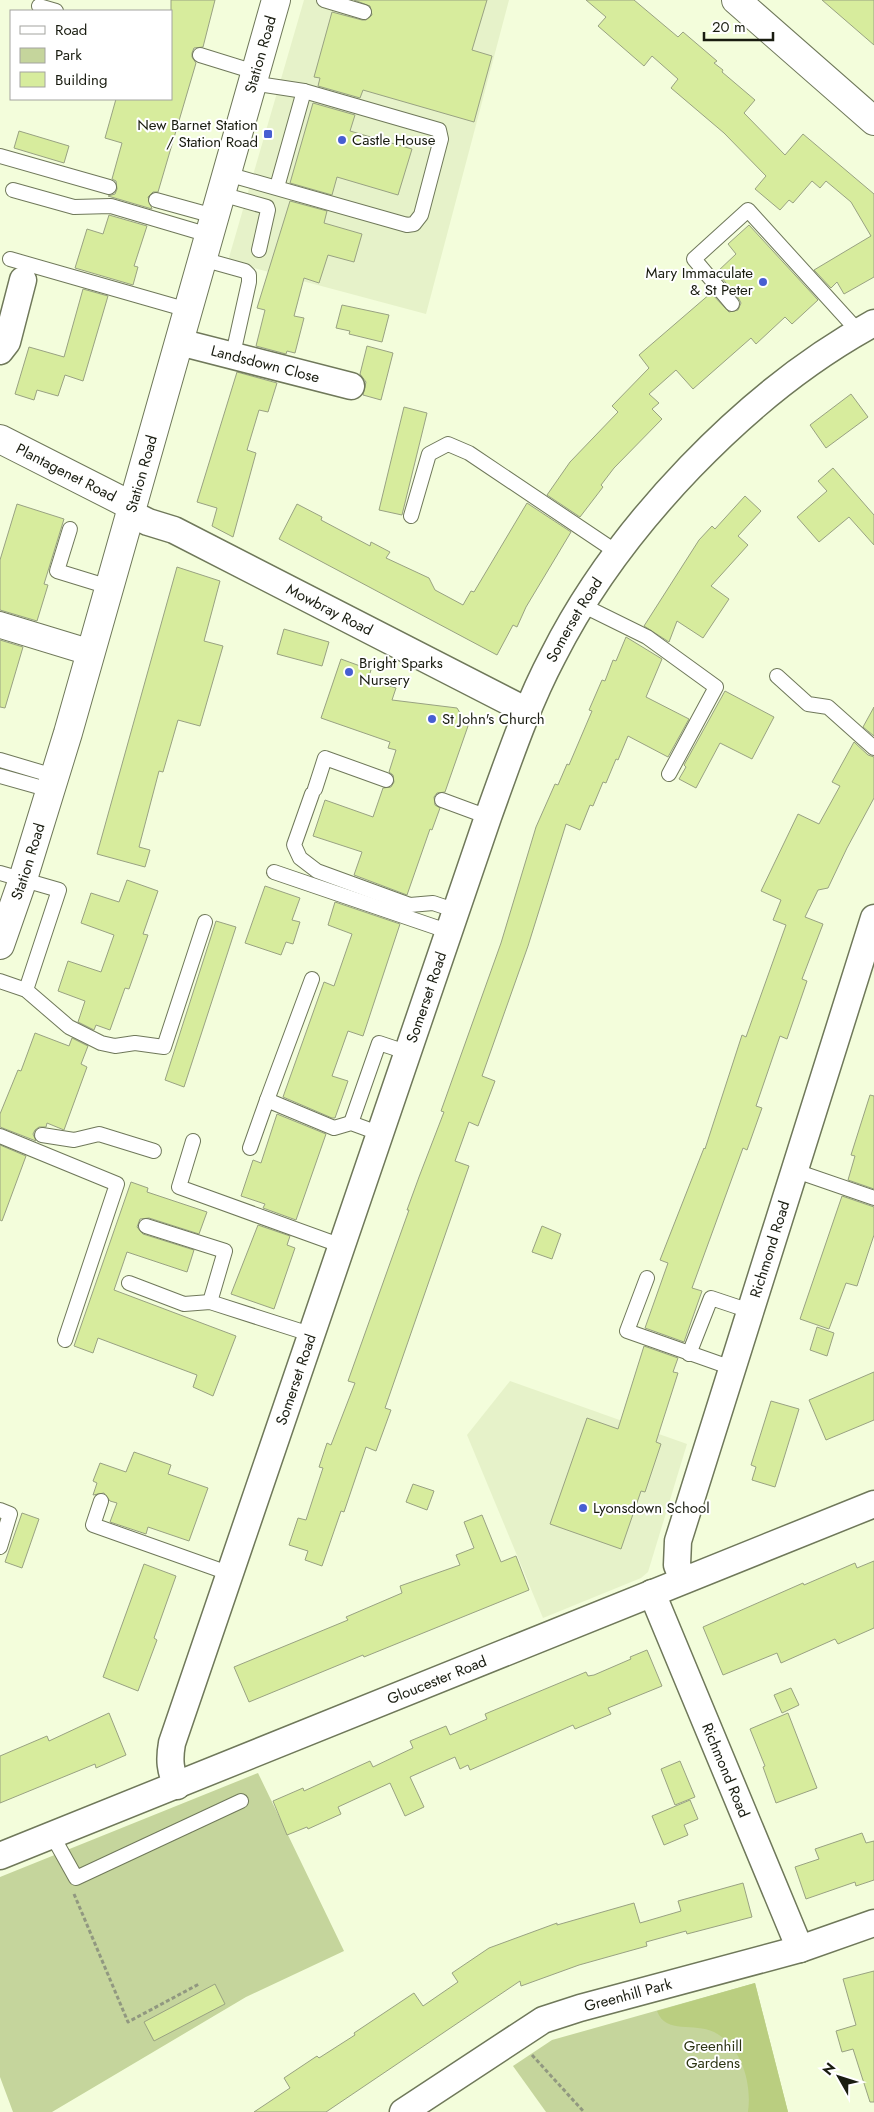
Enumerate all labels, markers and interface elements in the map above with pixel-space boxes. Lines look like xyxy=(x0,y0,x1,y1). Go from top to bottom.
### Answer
legend xyxy=(10,10,172,100)
scale bar xyxy=(704,10,773,42)
street label: Station Road xyxy=(239,13,282,96)
text: 20 m xyxy=(712,16,746,38)
text: Road xyxy=(55,19,87,41)
text: Park xyxy=(55,44,82,66)
text: Building xyxy=(55,69,107,91)
place label: New Barnet Station / Station Road xyxy=(137,114,258,153)
marker: New Barnet Station / Station Road xyxy=(262,128,274,140)
place label: Castle House xyxy=(352,129,436,151)
marker: Castle House xyxy=(336,134,348,146)
place label: Mary Immaculate & St Peter xyxy=(646,262,754,301)
marker: Mary Immaculate & St Peter xyxy=(757,276,769,288)
street label: Landsdown Close xyxy=(209,340,322,389)
street label: Station Road xyxy=(120,433,163,515)
street label: Plantagenet Road xyxy=(12,438,120,507)
street label: Somerset Road xyxy=(540,573,608,666)
street label: Mowbray Road xyxy=(282,578,377,641)
place label: Bright Sparks Nursery xyxy=(359,652,443,691)
marker: Bright Sparks Nursery xyxy=(343,666,355,678)
place label: St John's Church xyxy=(442,708,545,730)
marker: St John's Church xyxy=(426,713,438,725)
street label: Station Road xyxy=(5,820,51,903)
street label: Somerset Road xyxy=(401,949,452,1046)
street label: Richmond Road xyxy=(744,1198,795,1301)
street label: Somerset Road xyxy=(270,1331,322,1428)
place label: Lyonsdown School xyxy=(593,1497,710,1519)
marker: Lyonsdown School xyxy=(577,1502,589,1514)
street label: Gloucester Road xyxy=(384,1650,490,1710)
street label: Richmond Road xyxy=(696,1720,755,1821)
street label: Greenhill Park xyxy=(582,1973,675,2017)
park label: Greenhill Gardens xyxy=(684,2035,742,2074)
north arrow xyxy=(814,2052,864,2102)
text: N xyxy=(818,2058,840,2079)

